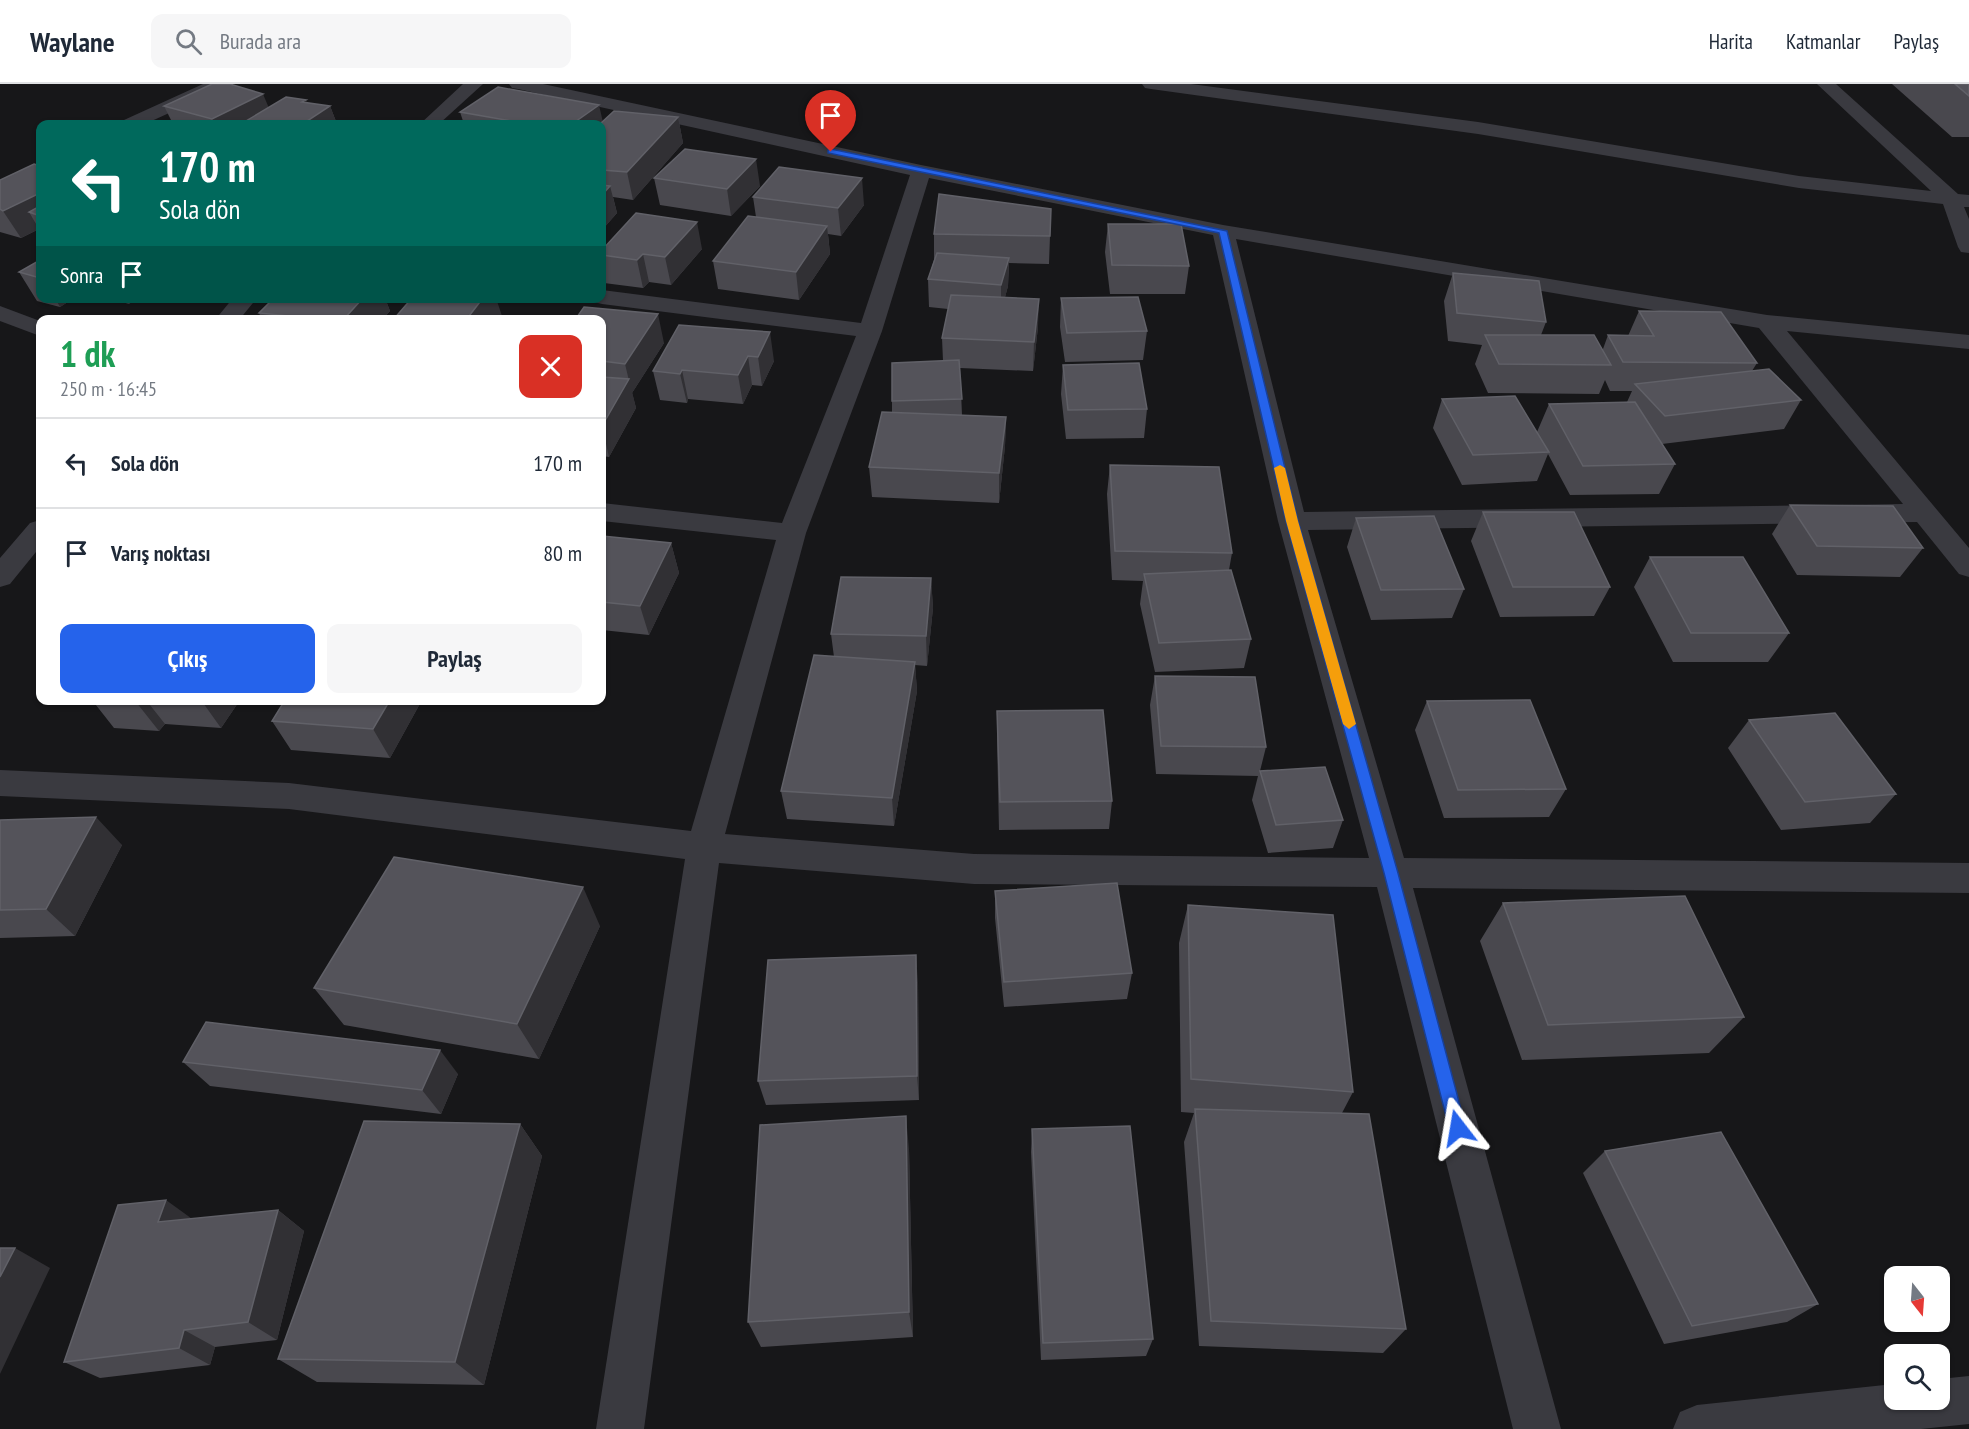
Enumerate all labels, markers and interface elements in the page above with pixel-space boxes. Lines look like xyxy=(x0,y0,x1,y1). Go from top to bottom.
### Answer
search box xyxy=(151,14,571,68)
text: Waylane xyxy=(30,23,115,60)
icon: search xyxy=(172,25,205,58)
text: Burada ara xyxy=(220,27,301,55)
text: Harita xyxy=(1709,28,1753,55)
text: Katmanlar xyxy=(1786,28,1860,55)
text: Paylaş xyxy=(1893,28,1939,55)
pin xyxy=(805,90,856,152)
icon: arrive xyxy=(814,99,847,132)
text: 170 m xyxy=(159,139,256,194)
icon: left xyxy=(60,144,138,222)
text: Sola dön xyxy=(159,192,240,226)
icon: arrive xyxy=(115,258,148,291)
text: Sonra xyxy=(60,261,103,289)
text: 1 dk xyxy=(60,330,115,377)
button: close xyxy=(519,335,582,398)
text: 250 m · 16:45 xyxy=(60,376,157,402)
icon: left xyxy=(60,447,93,480)
text: Sola dön xyxy=(111,449,179,477)
text: 170 m xyxy=(533,449,582,477)
icon: arrive xyxy=(60,537,93,570)
text: Varış noktası xyxy=(111,539,211,567)
text: 80 m xyxy=(543,539,582,567)
button: Çıkış xyxy=(60,624,315,693)
button: Paylaş xyxy=(327,624,582,693)
position arrow xyxy=(1426,1096,1490,1160)
north arrow xyxy=(1884,1266,1950,1332)
map controls xyxy=(1884,1266,1950,1410)
button: search xyxy=(1884,1344,1950,1410)

